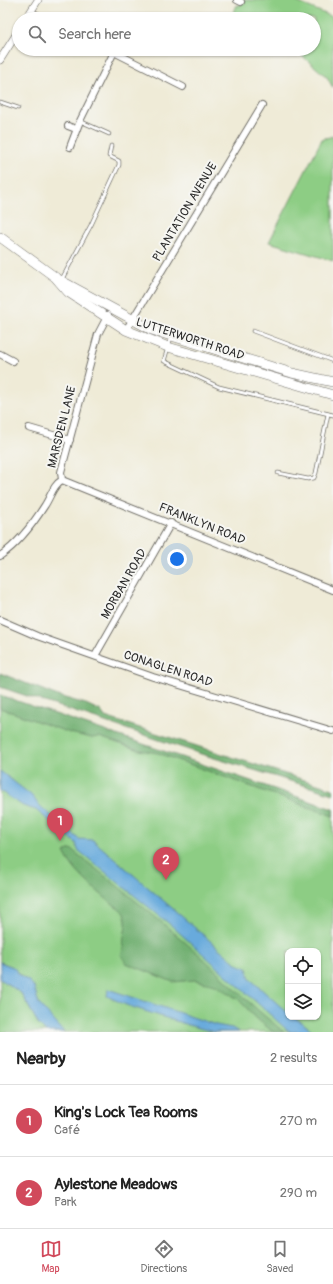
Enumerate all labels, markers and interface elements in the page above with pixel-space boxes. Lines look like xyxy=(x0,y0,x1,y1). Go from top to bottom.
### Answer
search box xyxy=(12,12,321,56)
icon: search xyxy=(26,23,48,45)
text: Search here xyxy=(58,25,131,44)
street label: PLANTATION AVENUE xyxy=(149,160,221,264)
street label: LUTTERWORTH ROAD xyxy=(134,314,246,364)
street label: MARSDEN LANE xyxy=(45,384,79,470)
street label: FRANKLYN ROAD xyxy=(157,500,248,548)
street label: MORBAN ROAD xyxy=(98,546,150,622)
your location xyxy=(167,549,187,569)
street label: CONAGLEN ROAD xyxy=(122,648,215,691)
pin: 1 xyxy=(47,808,73,841)
pin: 2 xyxy=(153,847,179,880)
map controls xyxy=(285,948,321,1020)
button: locate xyxy=(285,948,321,984)
button: layers xyxy=(285,984,321,1020)
text: Nearby xyxy=(16,1048,65,1069)
text: 2 results xyxy=(270,1050,317,1066)
text: King's Lock Tea Rooms xyxy=(54,1103,197,1122)
text: 1 xyxy=(26,1113,32,1129)
text: 270 m xyxy=(280,1113,317,1129)
text: Café xyxy=(54,1122,80,1138)
text: Aylestone Meadows xyxy=(54,1175,177,1194)
text: 2 xyxy=(25,1185,33,1201)
text: 290 m xyxy=(280,1185,317,1201)
text: Park xyxy=(54,1194,77,1210)
tab: Map xyxy=(40,1238,62,1275)
tab: Directions xyxy=(141,1238,187,1275)
tab: Saved xyxy=(266,1238,293,1275)

